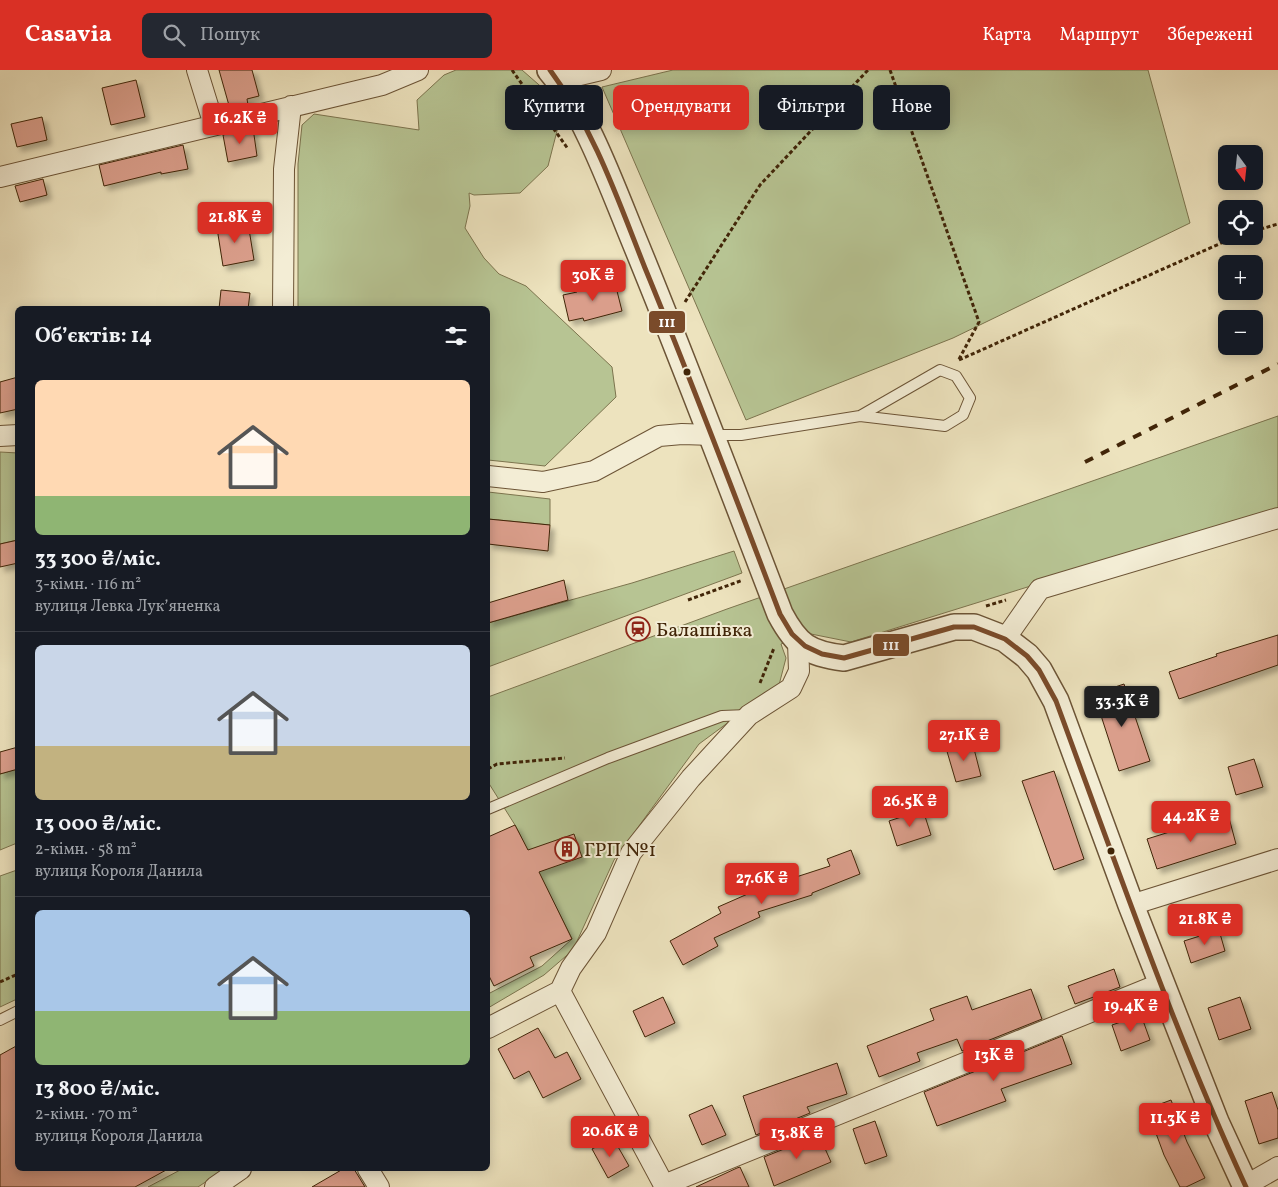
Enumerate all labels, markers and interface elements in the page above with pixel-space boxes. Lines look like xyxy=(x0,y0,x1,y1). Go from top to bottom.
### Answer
search box xyxy=(142,13,492,58)
text: Casavia xyxy=(25,18,112,52)
icon: search xyxy=(160,21,188,49)
text: Пошук xyxy=(200,22,260,48)
text: Карта xyxy=(983,23,1031,48)
text: Маршрут xyxy=(1059,23,1139,48)
text: Збережені xyxy=(1167,23,1253,48)
chip: Купити xyxy=(505,85,603,130)
chip: Орендувати xyxy=(613,85,749,130)
chip: Фільтри xyxy=(759,85,863,130)
chip: Нове xyxy=(873,85,950,130)
pin: 16.2K ₴ xyxy=(194,102,286,145)
text: 16.2K ₴ xyxy=(214,108,266,130)
north arrow xyxy=(1218,145,1262,190)
map controls xyxy=(1218,145,1263,355)
button: locate xyxy=(1218,200,1263,245)
pin: 21.8K ₴ xyxy=(189,202,281,244)
text: 21.8K ₴ xyxy=(209,207,261,229)
button: + xyxy=(1218,255,1263,300)
pin: 30K ₴ xyxy=(558,260,628,302)
text: 30K ₴ xyxy=(572,265,614,287)
line badge: 111 xyxy=(648,310,686,334)
button: − xyxy=(1218,310,1263,355)
text: 111 xyxy=(659,314,675,333)
text: Об’єктів: 14 xyxy=(35,322,152,351)
icon: filters xyxy=(442,322,470,350)
unlabelled marker xyxy=(682,367,692,377)
icon: home xyxy=(208,412,298,502)
text: 33 300 ₴/міс. xyxy=(35,545,161,574)
text: 3-кімн. · 116 m² xyxy=(35,574,141,596)
text: вулиця Левка Лукʼяненка xyxy=(35,596,220,618)
station icon: Балашівка xyxy=(625,616,651,642)
place label: Балашівка xyxy=(656,617,753,645)
line badge: 111 xyxy=(872,633,910,657)
text: 111 xyxy=(883,637,899,656)
icon: home xyxy=(208,678,298,768)
pin: 33.3K ₴ xyxy=(1076,686,1168,728)
text: 33.3K ₴ xyxy=(1095,691,1149,713)
pin: 27.1K ₴ xyxy=(918,720,1010,762)
text: 27.1K ₴ xyxy=(939,725,989,747)
pin: 26.5K ₴ xyxy=(864,786,956,828)
text: 26.5K ₴ xyxy=(883,791,937,813)
pin: 44.2K ₴ xyxy=(1145,800,1237,843)
text: 44.2K ₴ xyxy=(1162,806,1220,828)
text: 13 000 ₴/міс. xyxy=(35,810,162,839)
building icon: ГРП №1 xyxy=(554,836,580,862)
place label: ГРП №1 xyxy=(584,837,656,865)
text: 2-кімн. · 58 m² xyxy=(35,839,137,861)
unlabelled marker xyxy=(1106,846,1116,856)
text: вулиця Короля Данила xyxy=(35,861,203,883)
pin: 27.6K ₴ xyxy=(716,862,808,905)
text: 27.6K ₴ xyxy=(736,868,788,890)
pin: 21.8K ₴ xyxy=(1159,904,1251,946)
text: 21.8K ₴ xyxy=(1179,909,1231,931)
icon: home xyxy=(208,943,298,1033)
pin: 19.4K ₴ xyxy=(1085,990,1177,1033)
text: 19.4K ₴ xyxy=(1104,996,1158,1018)
pin: 13K ₴ xyxy=(959,1040,1029,1082)
text: 13K ₴ xyxy=(974,1045,1014,1067)
text: 13 800 ₴/міс. xyxy=(35,1075,160,1104)
pin: 11.3K ₴ xyxy=(1129,1102,1221,1145)
text: 2-кімн. · 70 m² xyxy=(35,1104,138,1126)
text: 11.3K ₴ xyxy=(1150,1108,1200,1130)
pin: 20.6K ₴ xyxy=(564,1116,656,1158)
pin: 13.8K ₴ xyxy=(751,1118,843,1160)
text: 20.6K ₴ xyxy=(582,1121,638,1143)
text: 13.8K ₴ xyxy=(771,1123,823,1145)
text: вулиця Короля Данила xyxy=(35,1126,203,1148)

